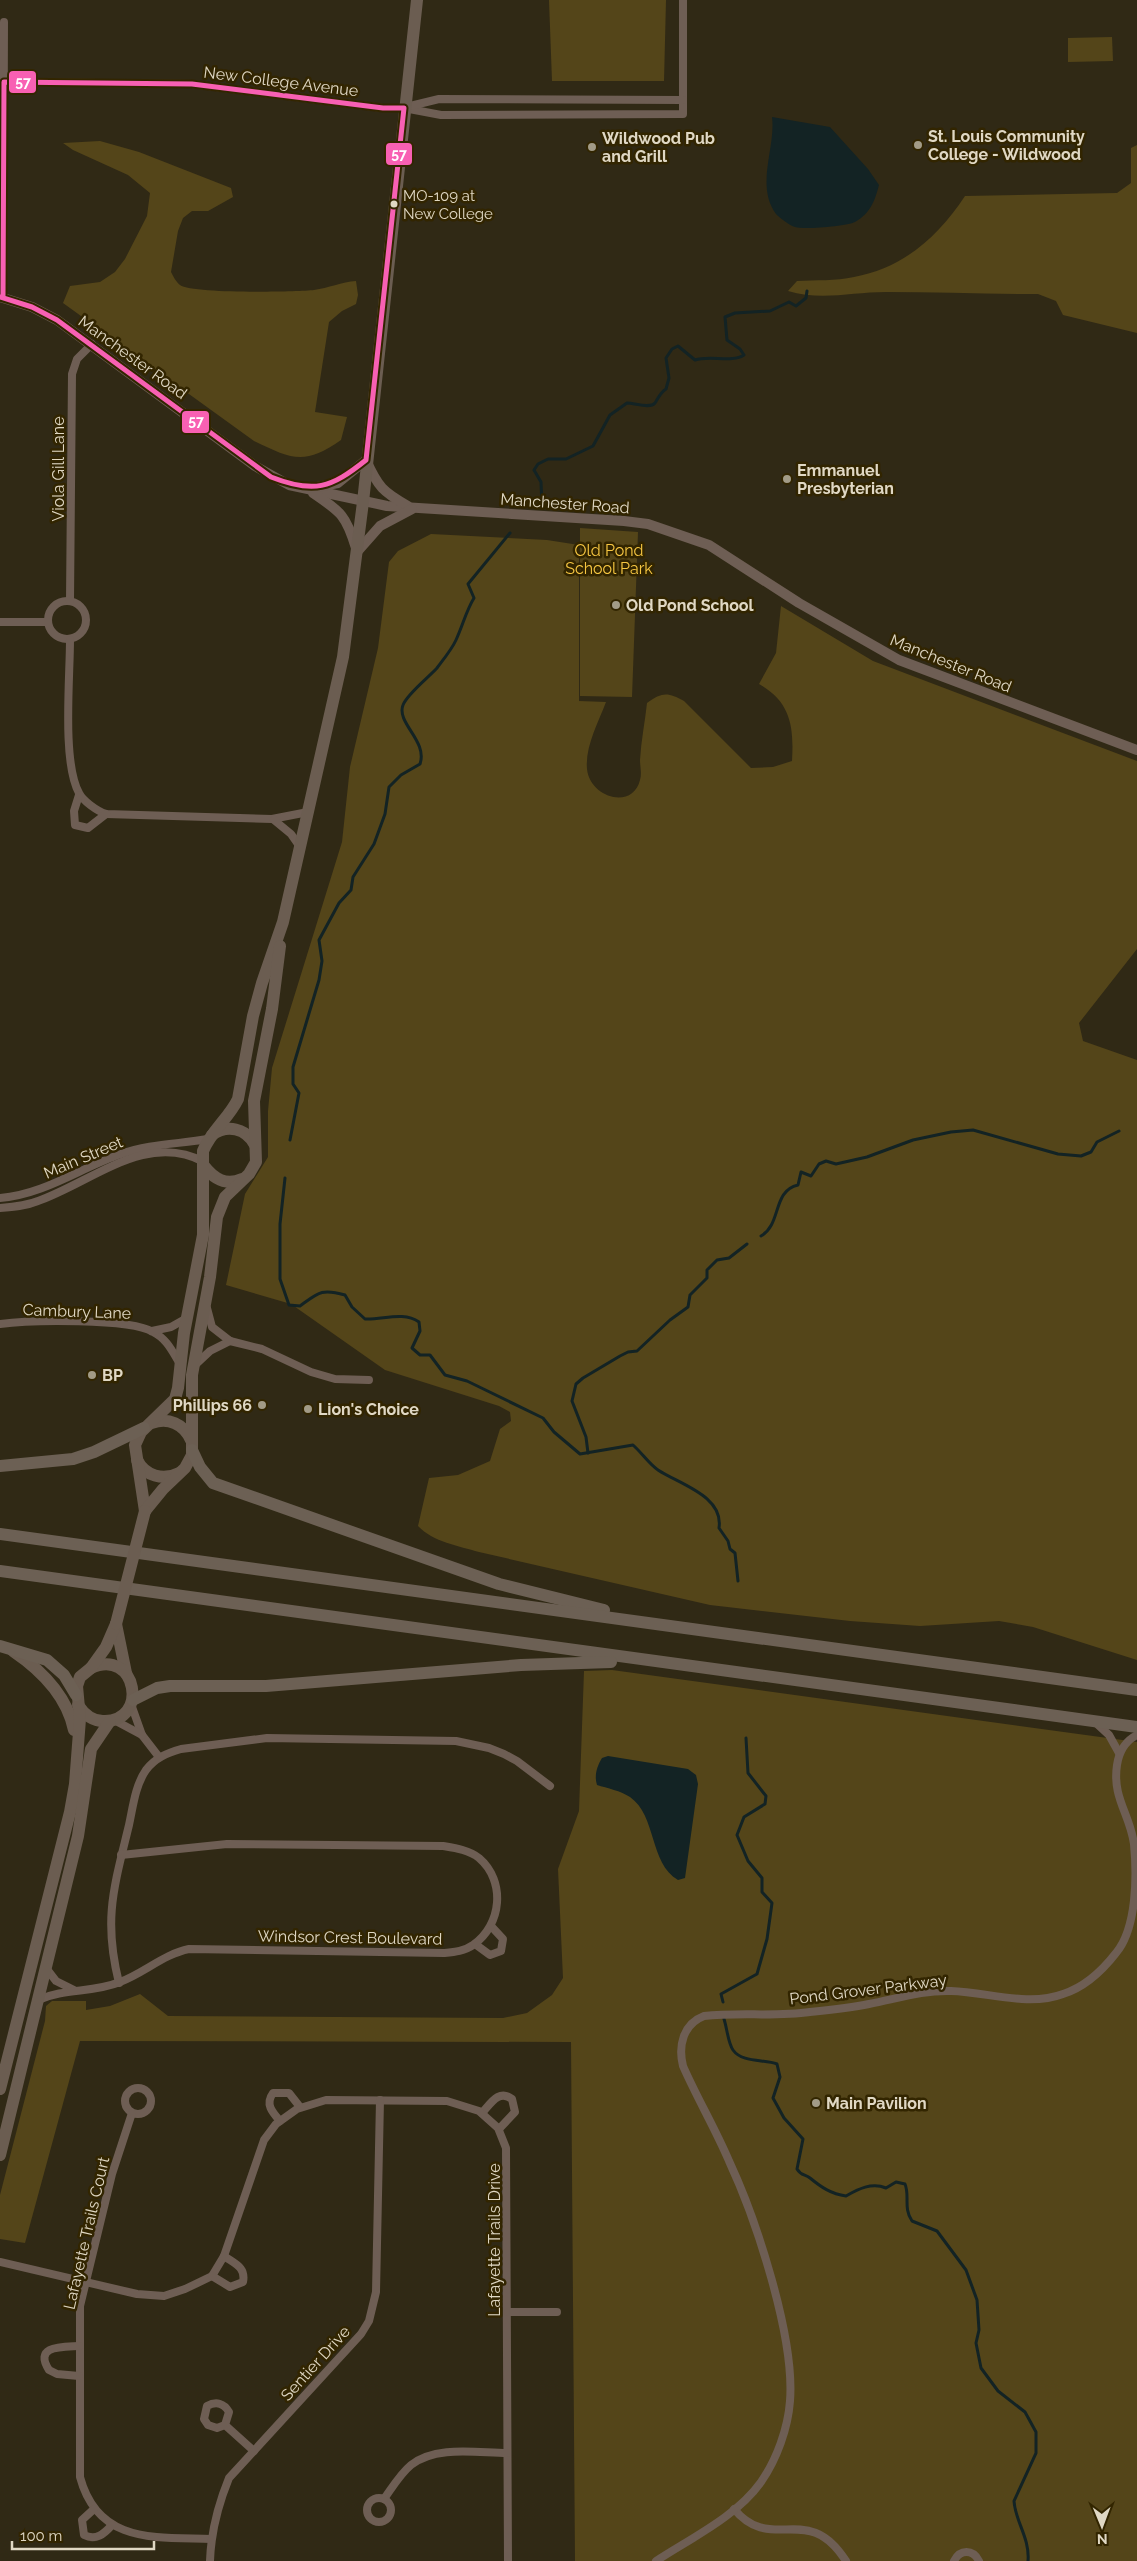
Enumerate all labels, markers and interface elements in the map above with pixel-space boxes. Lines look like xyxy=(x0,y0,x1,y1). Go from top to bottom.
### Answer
street label: New College Avenue xyxy=(203,63,359,100)
line badge: 57 xyxy=(8,70,37,94)
text: 57 xyxy=(15,74,31,90)
place label: St. Louis Community College - Wildwood xyxy=(928,127,1085,164)
place label: Wildwood Pub and Grill xyxy=(602,129,715,166)
marker: St. Louis Community College - Wildwood xyxy=(912,139,924,151)
marker: Wildwood Pub and Grill xyxy=(586,141,598,153)
line badge: 57 xyxy=(385,142,413,166)
text: 57 xyxy=(391,146,407,162)
place label: MO-109 at New College xyxy=(403,187,493,223)
marker: MO-109 at New College xyxy=(389,199,399,209)
street label: Manchester Road xyxy=(75,312,191,403)
line badge: 57 xyxy=(181,410,210,434)
text: 57 xyxy=(188,413,204,429)
street label: Viola Gill Lane xyxy=(49,416,68,522)
place label: Emmanuel Presbyterian xyxy=(797,461,894,498)
marker: Emmanuel Presbyterian xyxy=(781,473,793,485)
street label: Manchester Road xyxy=(500,490,630,517)
park label: Old Pond School Park xyxy=(565,541,653,578)
place label: Old Pond School xyxy=(626,596,755,615)
marker: Old Pond School xyxy=(610,599,622,611)
street label: Manchester Road xyxy=(887,630,1014,697)
street label: Main Street xyxy=(41,1132,126,1183)
street label: Cambury Lane xyxy=(22,1300,132,1323)
place label: BP xyxy=(102,1366,123,1385)
marker: BP xyxy=(86,1369,98,1381)
place label: Phillips 66 xyxy=(173,1396,252,1415)
marker: Phillips 66 xyxy=(256,1399,268,1411)
place label: Lion's Choice xyxy=(318,1400,419,1419)
marker: Lion's Choice xyxy=(302,1403,314,1415)
street label: Windsor Crest Boulevard xyxy=(258,1926,442,1949)
street label: Pond Grover Parkway xyxy=(788,1970,948,2009)
place label: Main Pavilion xyxy=(826,2094,927,2113)
marker: Main Pavilion xyxy=(810,2097,822,2109)
street label: Lafayette Trails Court xyxy=(60,2154,113,2311)
street label: Lafayette Trails Drive xyxy=(485,2163,504,2317)
street label: Sentier Drive xyxy=(277,2322,354,2405)
north arrow xyxy=(1077,2501,1127,2551)
scale bar xyxy=(12,2518,155,2550)
text: 100 m xyxy=(20,2527,62,2545)
text: N xyxy=(1097,2531,1108,2547)

